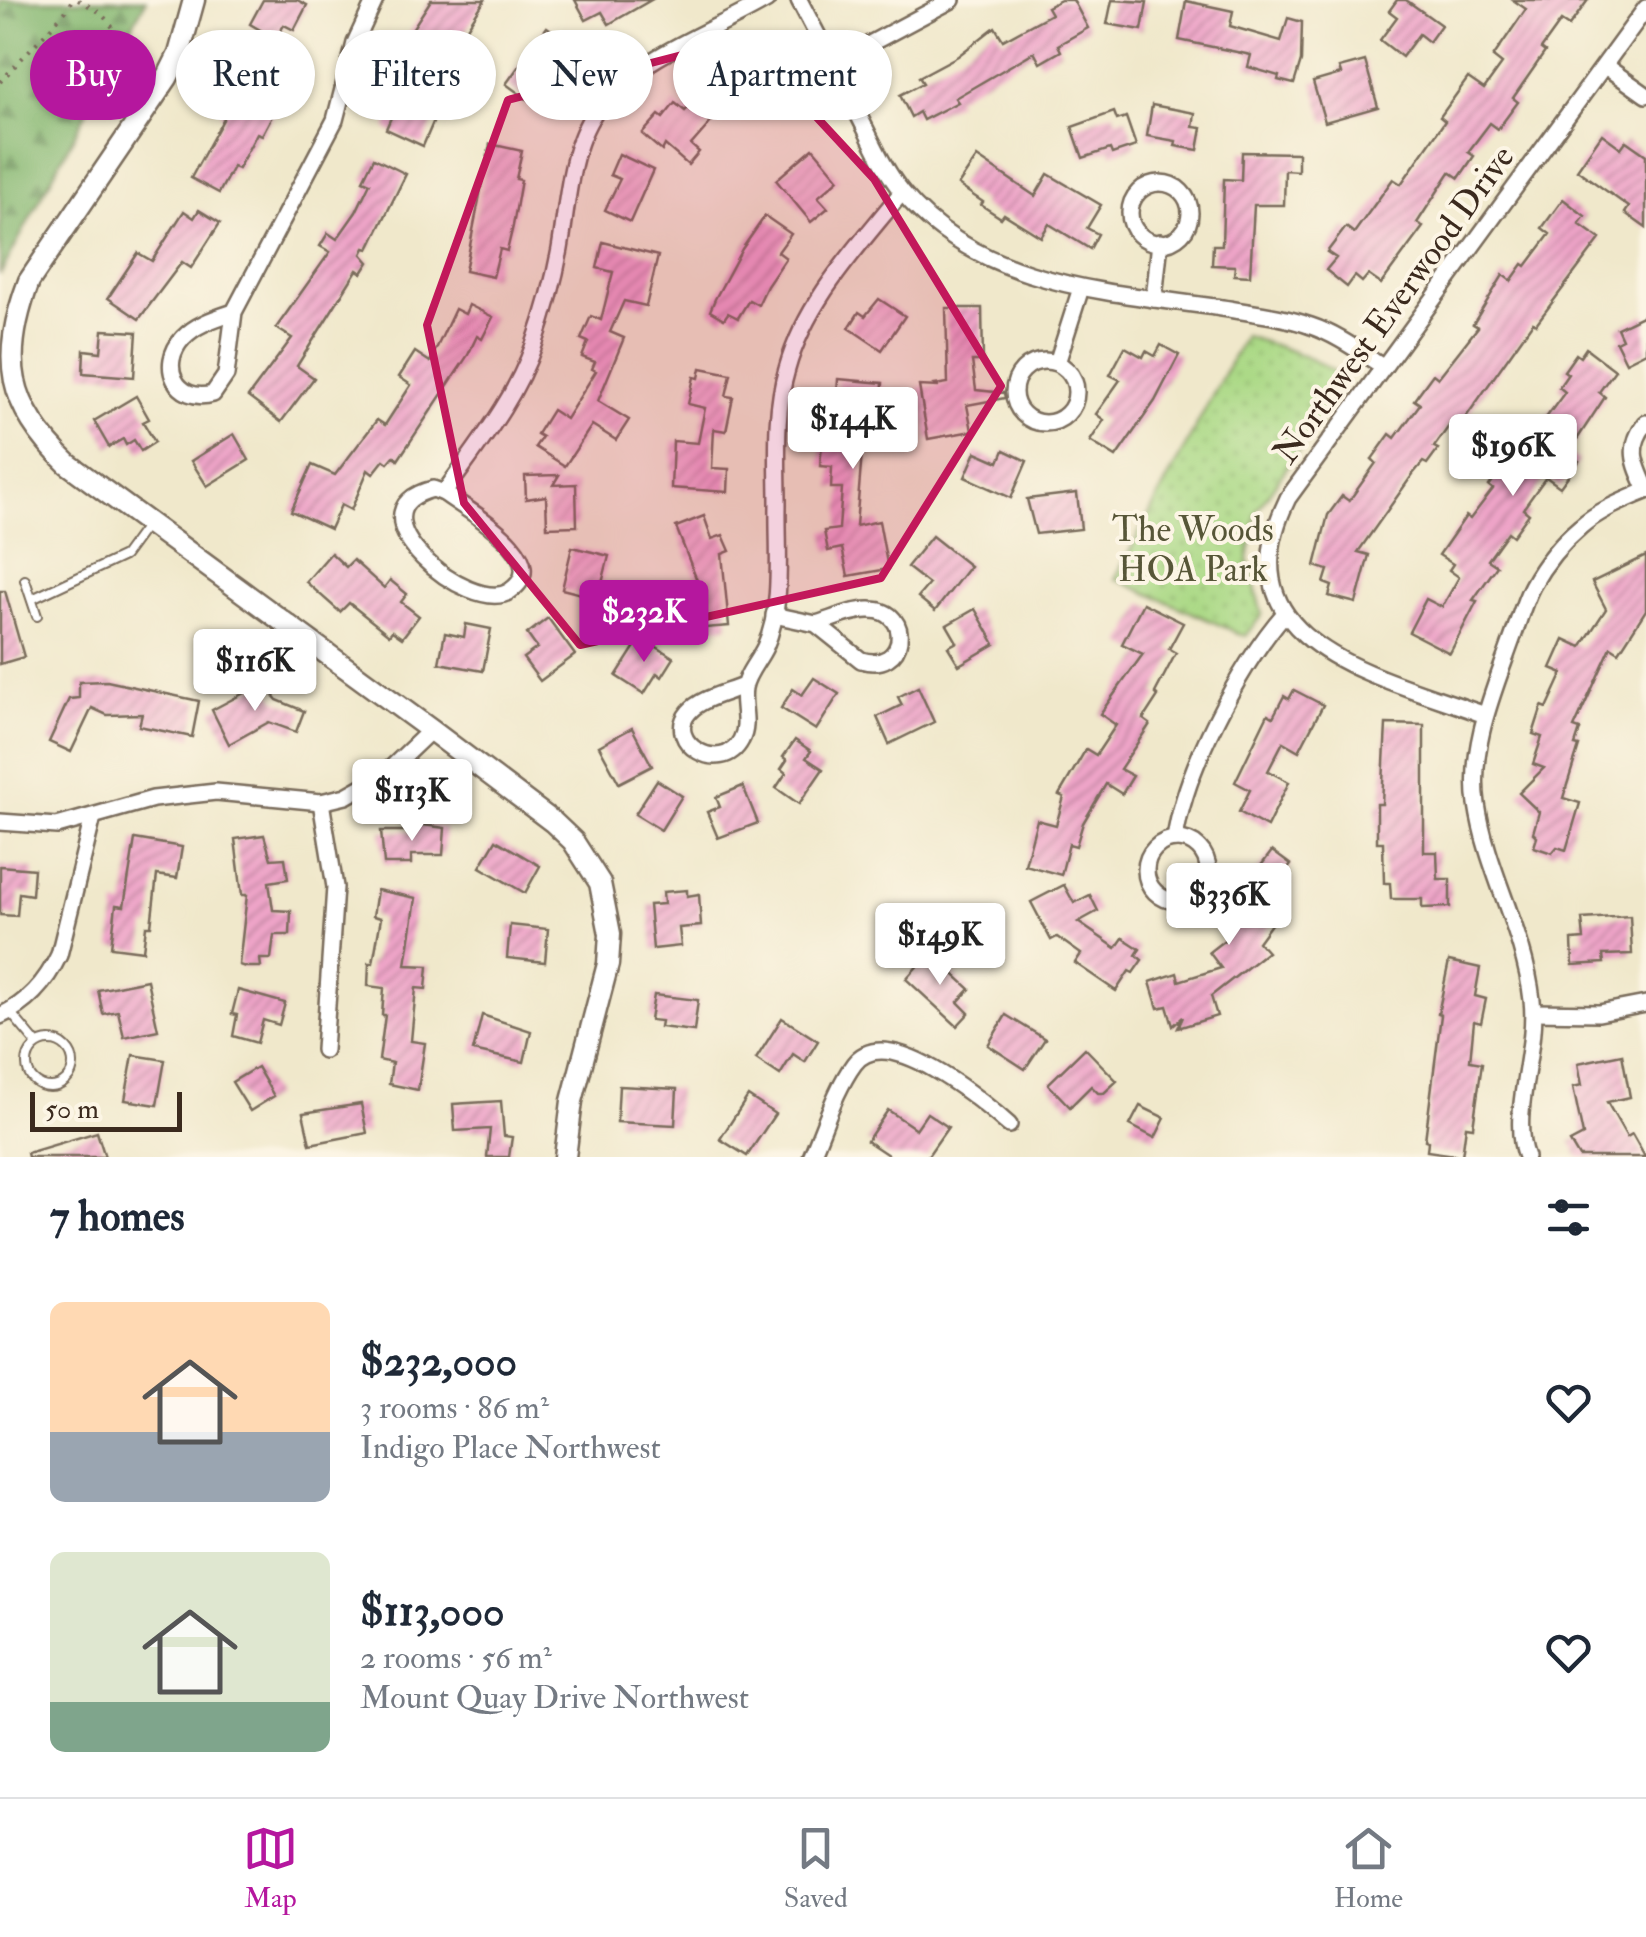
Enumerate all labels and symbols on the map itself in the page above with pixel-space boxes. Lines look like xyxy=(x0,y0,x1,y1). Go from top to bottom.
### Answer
street label: Northwest Everwood Drive xyxy=(1263,137,1524,472)
pin: $144K xyxy=(783,387,923,472)
pin: $196K xyxy=(1443,414,1583,499)
park label: The Woods HOA Park xyxy=(1112,508,1274,592)
pin: $232K xyxy=(574,580,714,665)
pin: $116K xyxy=(185,629,325,714)
pin: $113K xyxy=(342,759,482,844)
pin: $336K xyxy=(1159,863,1299,948)
pin: $149K xyxy=(870,903,1010,988)
scale bar xyxy=(30,1087,182,1132)

